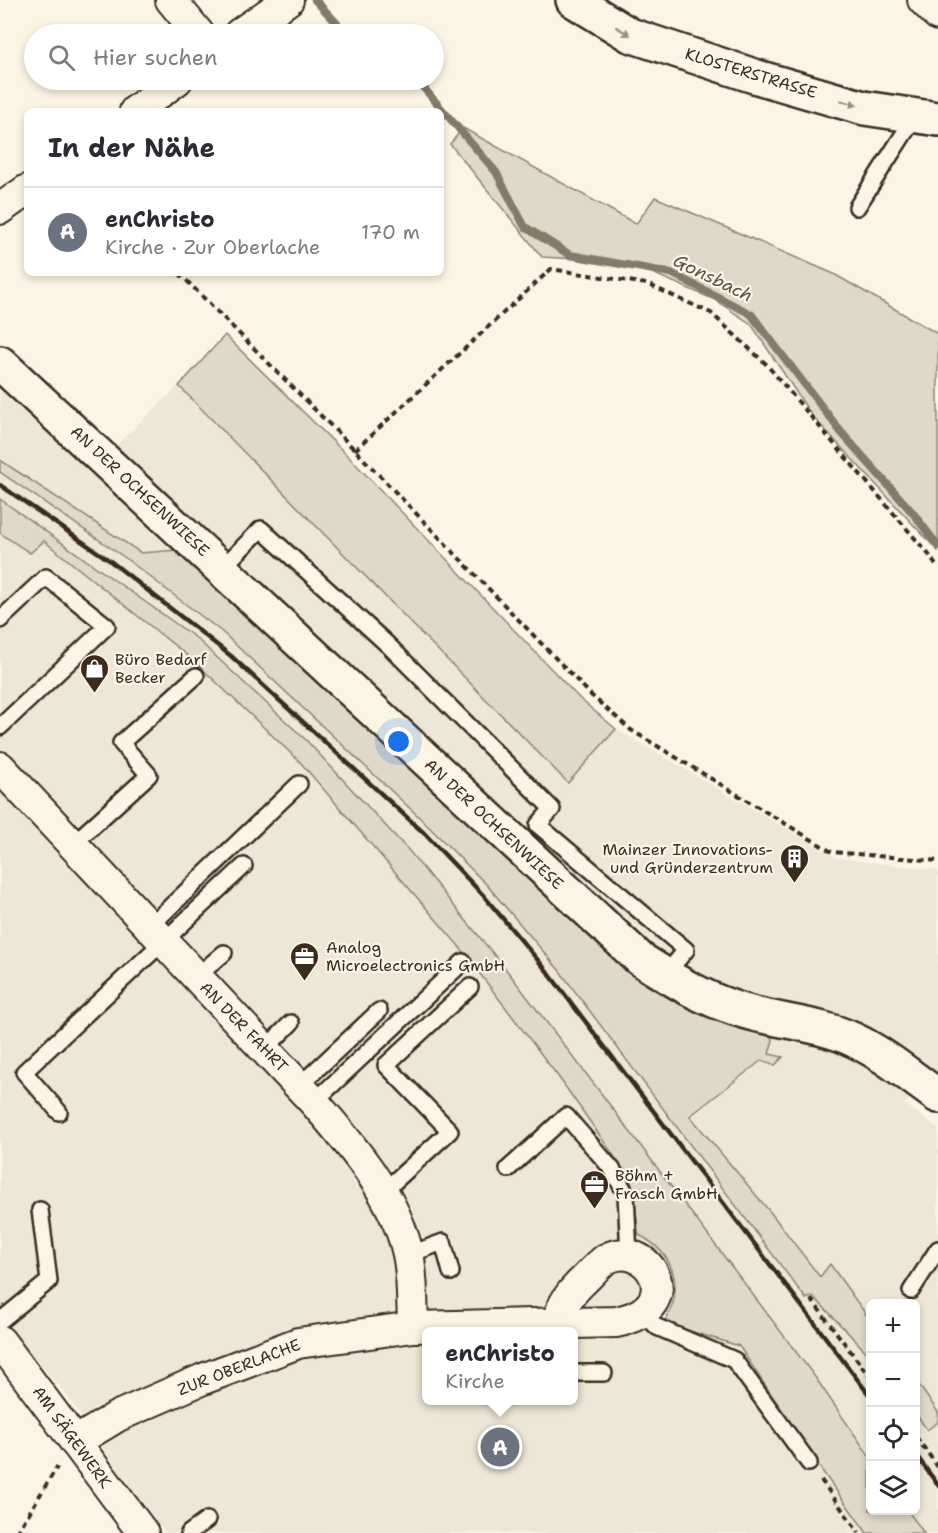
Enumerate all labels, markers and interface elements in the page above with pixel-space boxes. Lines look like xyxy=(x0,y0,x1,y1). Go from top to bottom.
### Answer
search box xyxy=(24,24,444,90)
one-way arrow xyxy=(615,25,631,36)
icon: search xyxy=(45,41,78,74)
text: Hier suchen xyxy=(93,43,218,72)
street label: KLOSTERSTRASSE xyxy=(683,43,819,103)
one-way arrow xyxy=(840,99,858,108)
text: In der Nähe xyxy=(48,130,215,165)
text: enChristo xyxy=(105,205,215,234)
text: A xyxy=(60,219,75,245)
text: 170 m xyxy=(361,219,420,245)
text: Kirche · Zur Oberlache xyxy=(105,234,320,260)
water label: Gonsbach xyxy=(669,248,757,308)
street label: AN DER OCHSENWIESE xyxy=(66,421,214,561)
place label: Büro Bedarf Becker xyxy=(115,649,208,688)
shop icon: Büro Bedarf Becker xyxy=(78,652,110,694)
your location xyxy=(384,727,413,756)
street label: AN DER OCHSENWIESE xyxy=(420,754,568,894)
place label: Mainzer Innovations- und Gründerzentrum xyxy=(602,839,773,878)
building icon: Mainzer Innovations- und Gründerzentrum xyxy=(778,842,810,884)
place label: Analog Microelectronics GmbH xyxy=(326,937,505,976)
office icon: Analog Microelectronics GmbH xyxy=(289,940,321,982)
street label: AN DER FAHRT xyxy=(195,977,293,1077)
place label: Böhm + Frasch GmbH xyxy=(615,1165,718,1204)
office icon: Böhm + Frasch GmbH xyxy=(578,1168,610,1210)
map controls xyxy=(866,1299,920,1515)
button: + xyxy=(866,1299,920,1353)
popup xyxy=(422,1327,578,1405)
street label: ZUR OBERLACHE xyxy=(175,1334,303,1400)
text: enChristo xyxy=(445,1339,555,1368)
button: − xyxy=(866,1353,920,1407)
text: Kirche xyxy=(445,1368,505,1394)
street label: AM SÄGEWERK xyxy=(28,1382,117,1493)
button: locate xyxy=(866,1407,920,1461)
pin: A xyxy=(480,1424,520,1470)
button: layers xyxy=(866,1461,920,1515)

